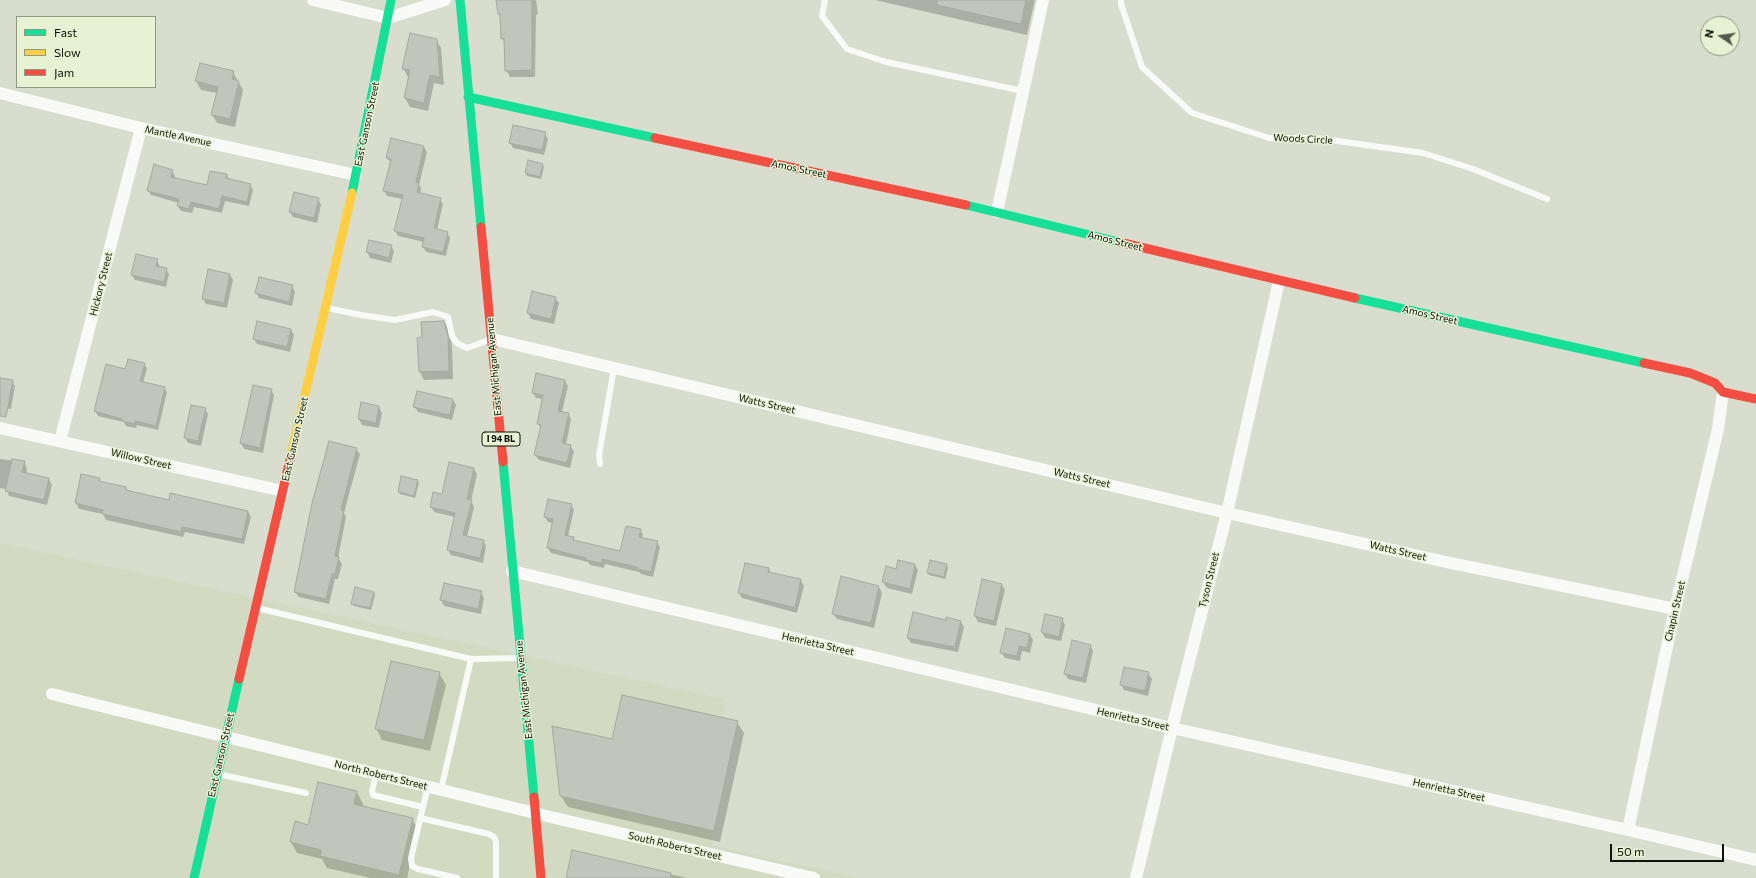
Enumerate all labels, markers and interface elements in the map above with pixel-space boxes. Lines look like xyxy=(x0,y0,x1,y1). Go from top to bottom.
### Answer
legend xyxy=(16,16,156,88)
north arrow xyxy=(1700,16,1740,56)
text: Fast xyxy=(54,25,77,39)
text: N xyxy=(1702,28,1716,39)
text: Slow xyxy=(54,45,81,59)
text: Jam xyxy=(54,65,74,79)
street label: East Ganson Street xyxy=(352,80,382,168)
street label: Mantle Avenue xyxy=(144,123,212,149)
street label: Woods Circle xyxy=(1273,131,1333,147)
street label: Amos Street xyxy=(770,157,828,181)
street label: Amos Street xyxy=(1086,228,1144,254)
street label: Hickory Street xyxy=(87,251,115,317)
street label: Amos Street xyxy=(1401,303,1459,327)
street label: East Michigan Avenue xyxy=(484,317,504,417)
street label: Watts Street xyxy=(737,392,797,416)
street label: East Ganson Street xyxy=(279,396,311,482)
road number: I 94 BL xyxy=(482,432,520,446)
street label: Willow Street xyxy=(110,446,172,472)
street label: Watts Street xyxy=(1052,466,1112,490)
street label: Watts Street xyxy=(1368,539,1428,563)
street label: Tyson Street xyxy=(1196,551,1222,609)
street label: Chapin Street xyxy=(1662,579,1688,643)
street label: Henrietta Street xyxy=(781,630,855,658)
street label: East Michigan Avenue xyxy=(513,640,535,740)
street label: Henrietta Street xyxy=(1096,705,1170,733)
street label: East Ganson Street xyxy=(205,712,237,798)
street label: North Roberts Street xyxy=(333,758,429,792)
street label: Henrietta Street xyxy=(1412,776,1486,804)
street label: South Roberts Street xyxy=(627,829,723,863)
scale bar xyxy=(1612,836,1726,862)
text: 50 m xyxy=(1617,844,1645,858)

